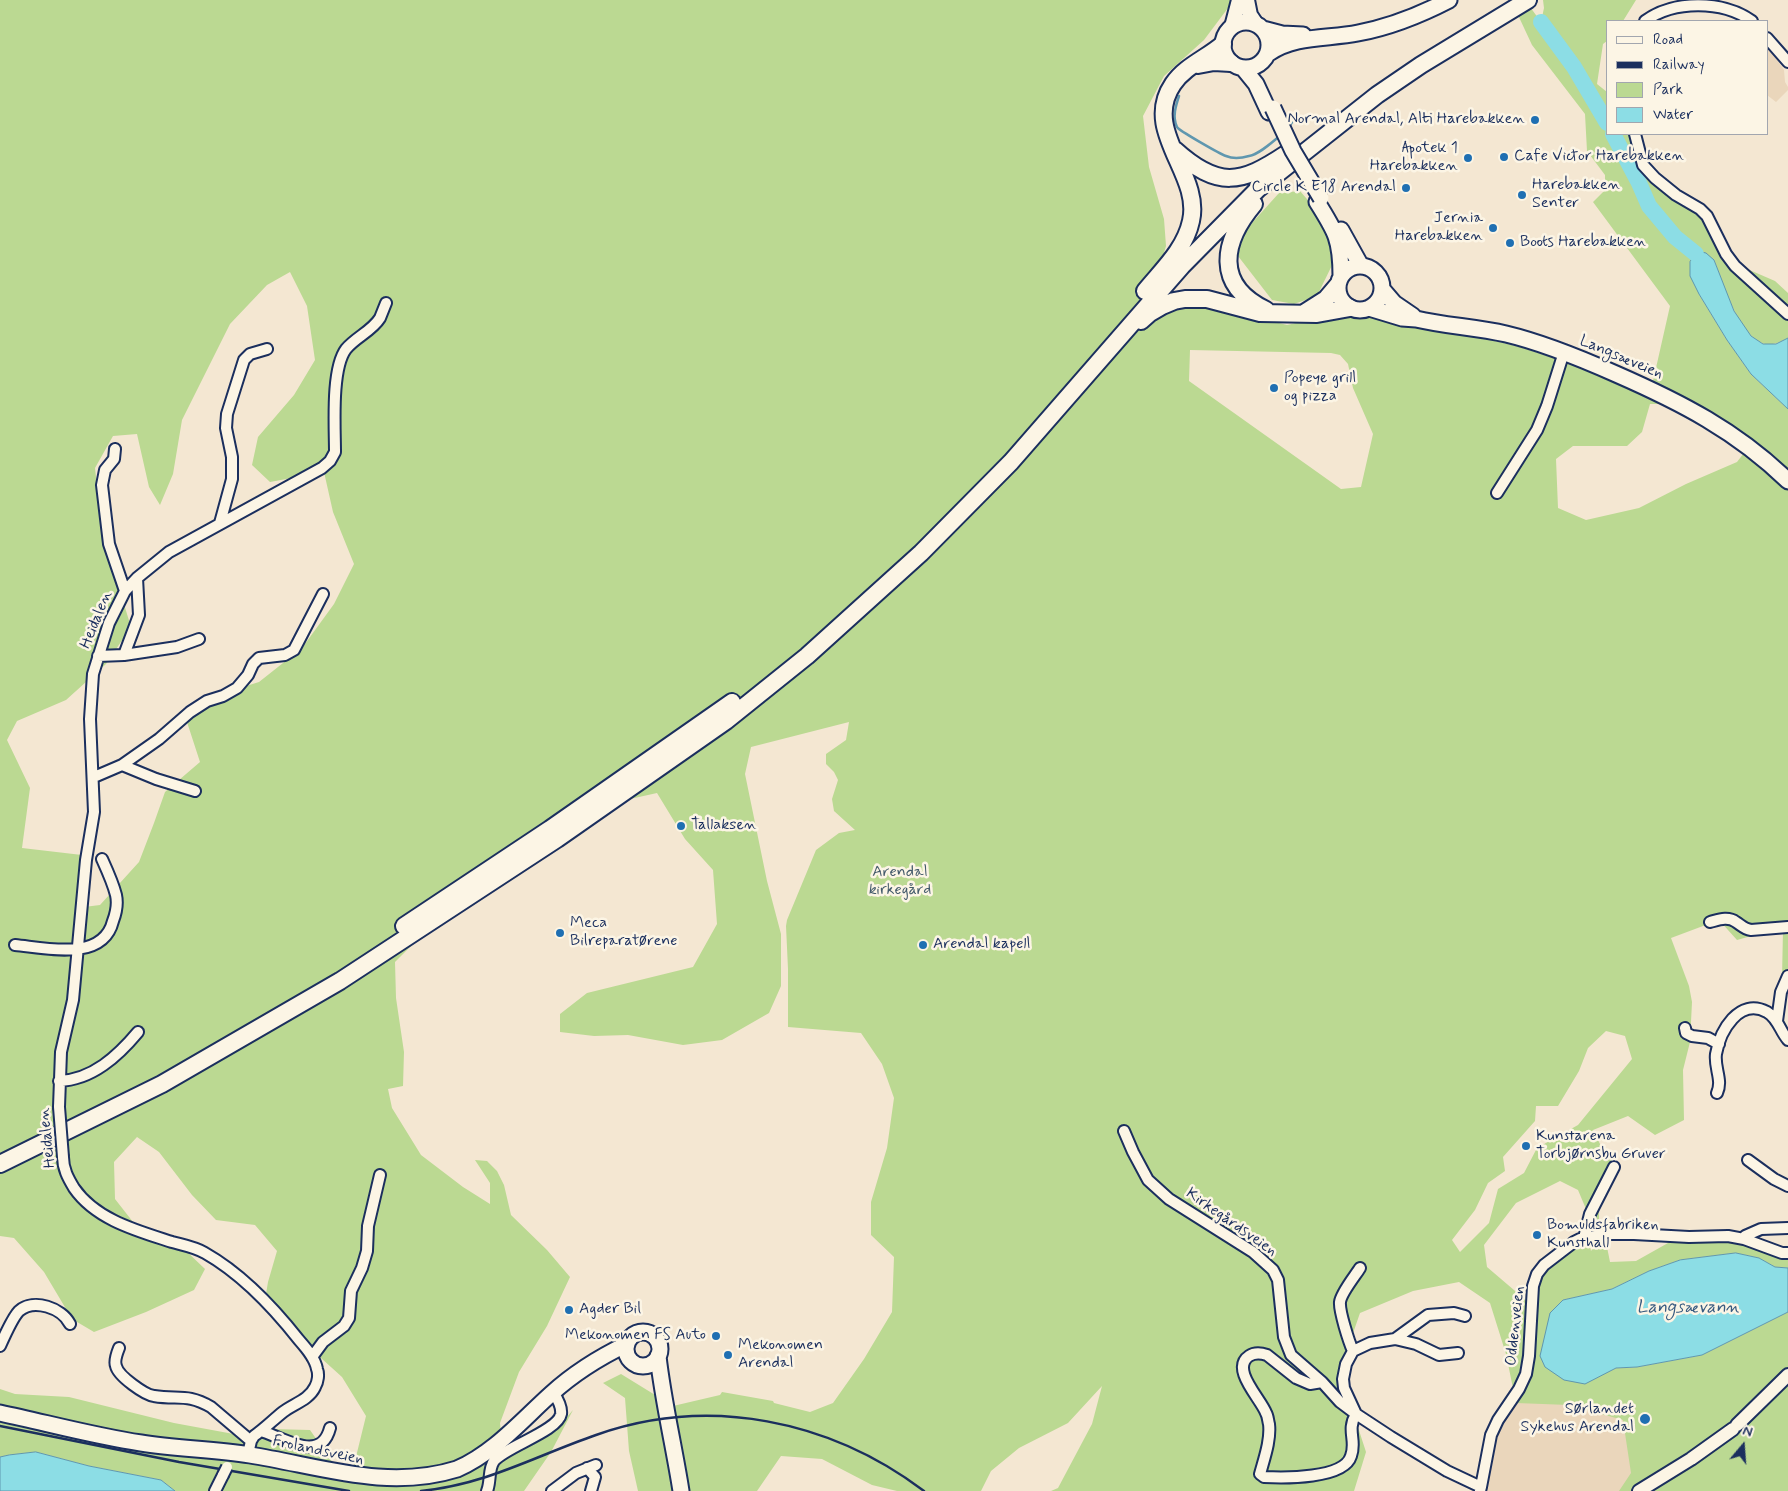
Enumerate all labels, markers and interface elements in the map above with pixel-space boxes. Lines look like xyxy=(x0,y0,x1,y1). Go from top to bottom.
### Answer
legend xyxy=(1606,20,1768,135)
text: Road xyxy=(1653,30,1683,50)
text: Railway xyxy=(1653,55,1705,75)
text: Park xyxy=(1653,80,1683,100)
text: Water xyxy=(1653,105,1693,125)
place label: Normal Arendal, Alti Harebakken xyxy=(1287,110,1525,130)
marker: Normal Arendal, Alti Harebakken xyxy=(1529,114,1541,126)
place label: Apotek 1 Harebakken xyxy=(1370,139,1458,177)
place label: Cafe Victor Harebakken xyxy=(1514,147,1684,167)
marker: Cafe Victor Harebakken xyxy=(1498,151,1510,163)
marker: Apotek 1 Harebakken xyxy=(1462,152,1474,164)
place label: Harebakken Senter xyxy=(1532,176,1620,214)
place label: Circle K E18 Arendal xyxy=(1252,178,1396,198)
marker: Circle K E18 Arendal xyxy=(1400,182,1412,194)
marker: Harebakken Senter xyxy=(1516,189,1528,201)
place label: Jernia Harebakken xyxy=(1395,209,1483,247)
marker: Jernia Harebakken xyxy=(1487,222,1499,234)
place label: Boots Harebakken xyxy=(1520,233,1646,253)
marker: Boots Harebakken xyxy=(1504,237,1516,249)
street label: Langsæveien xyxy=(1576,332,1666,384)
place label: Popeye grill og pizza xyxy=(1284,369,1356,407)
marker: Popeye grill og pizza xyxy=(1268,382,1280,394)
street label: Heidalen xyxy=(77,588,117,652)
place label: Tallaksen xyxy=(691,816,756,836)
marker: Tallaksen xyxy=(675,820,687,832)
park label: Arendal kirkegård xyxy=(869,863,931,901)
place label: Meca Bilreparatørene xyxy=(570,914,678,952)
marker: Meca Bilreparatørene xyxy=(554,927,566,939)
place label: Arendal kapell xyxy=(933,935,1031,955)
marker: Arendal kapell xyxy=(917,939,929,951)
street label: Heidalen xyxy=(35,1107,61,1169)
place label: Kunstarena Torbjørnsbu Gruver xyxy=(1536,1127,1666,1165)
marker: Kunstarena Torbjørnsbu Gruver xyxy=(1520,1140,1532,1152)
street label: Kirkegårdsveien xyxy=(1182,1184,1280,1262)
place label: Bomuldsfabriken Kunsthall xyxy=(1547,1216,1659,1254)
marker: Bomuldsfabriken Kunsthall xyxy=(1531,1229,1543,1241)
street label: Oddenveien xyxy=(1502,1285,1530,1367)
water label: Langsævann xyxy=(1637,1297,1739,1319)
place label: Agder Bil xyxy=(579,1300,641,1320)
marker: Agder Bil xyxy=(563,1304,575,1316)
place label: Mekonomen FS Auto xyxy=(565,1326,706,1346)
marker: Mekonomen FS Auto xyxy=(710,1330,722,1342)
place label: Mekonomen Arendal xyxy=(738,1336,823,1374)
marker: Mekonomen Arendal xyxy=(722,1349,734,1361)
place label: Sørlandet Sykehus Arendal xyxy=(1521,1400,1634,1438)
marker: Sørlandet Sykehus Arendal xyxy=(1638,1412,1652,1426)
north arrow xyxy=(1718,1421,1768,1471)
text: N xyxy=(1740,1422,1755,1442)
street label: Frolandsveien xyxy=(271,1432,365,1470)

